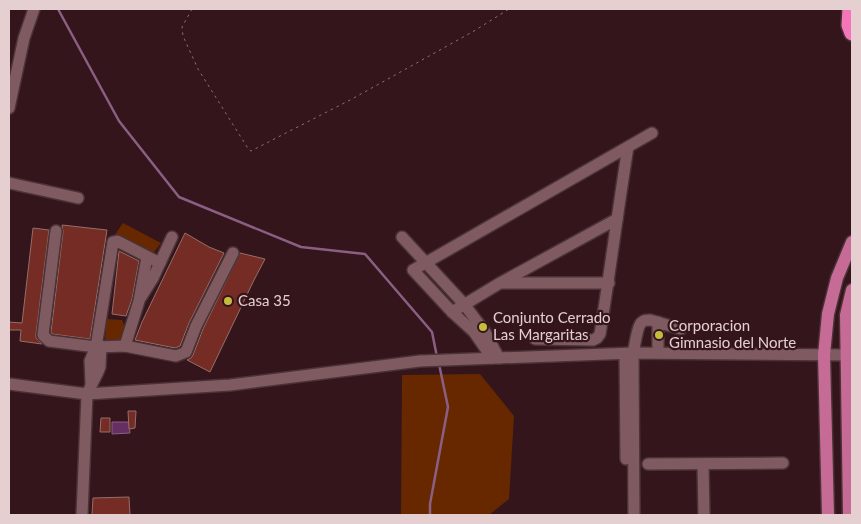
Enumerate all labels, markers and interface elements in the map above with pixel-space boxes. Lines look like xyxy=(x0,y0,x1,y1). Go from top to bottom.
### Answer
place label: Casa 35 xyxy=(238,291,291,309)
marker: Casa 35 xyxy=(222,295,234,307)
place label: Conjunto Cerrado Las Margaritas xyxy=(493,308,611,343)
place label: Corporacion Gimnasio del Norte xyxy=(669,316,796,351)
marker: Conjunto Cerrado Las Margaritas xyxy=(477,321,489,333)
marker: Corporacion Gimnasio del Norte xyxy=(653,329,665,341)

